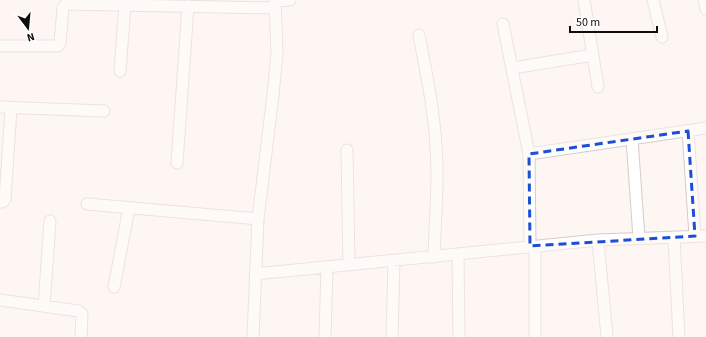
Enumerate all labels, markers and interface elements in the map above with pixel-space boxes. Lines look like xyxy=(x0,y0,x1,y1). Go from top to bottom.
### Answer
north arrow xyxy=(8,8,48,48)
scale bar xyxy=(570,8,657,34)
text: 50 m xyxy=(576,14,600,31)
text: N xyxy=(25,29,36,45)

